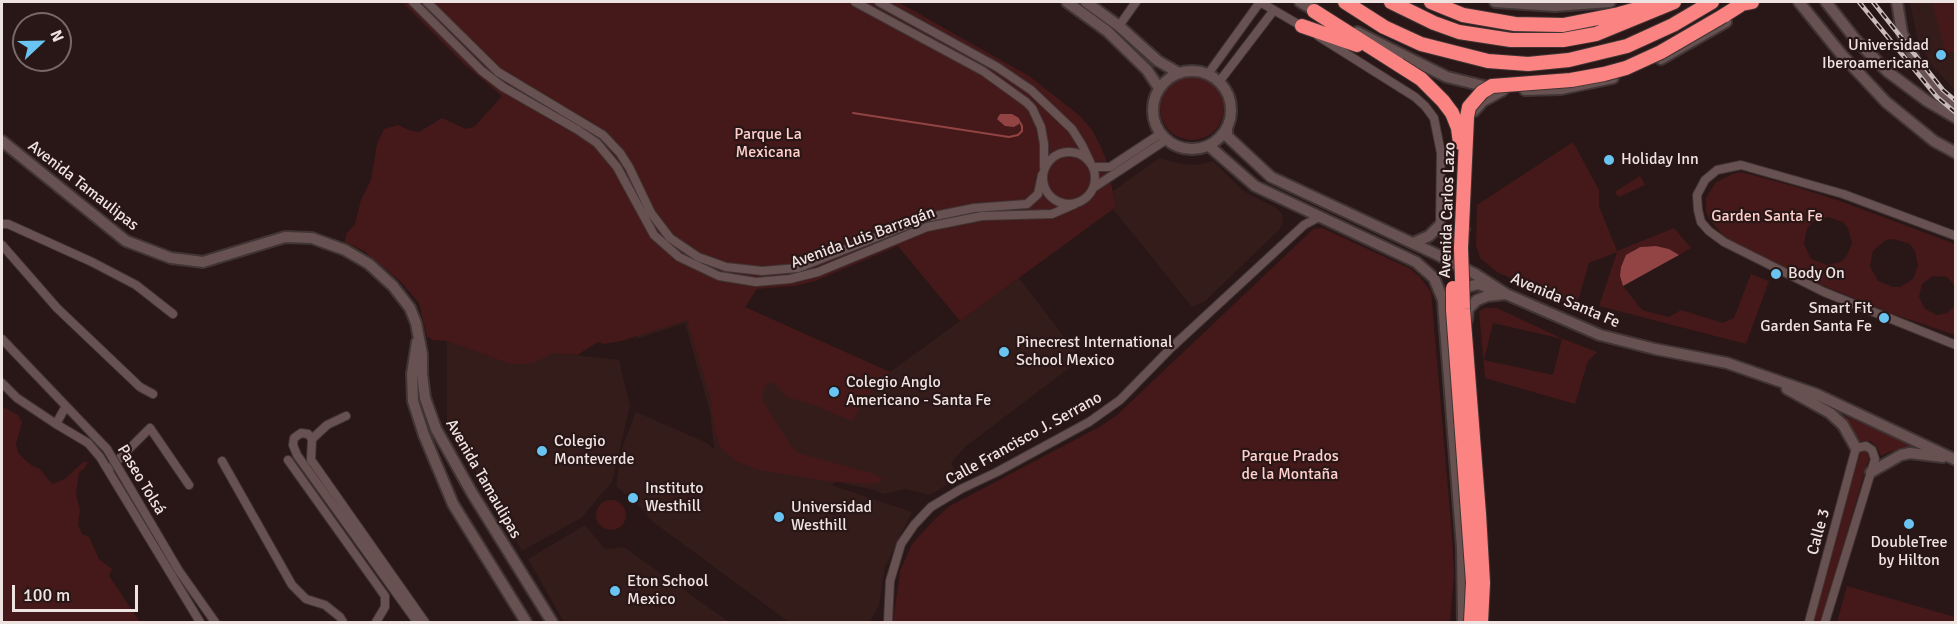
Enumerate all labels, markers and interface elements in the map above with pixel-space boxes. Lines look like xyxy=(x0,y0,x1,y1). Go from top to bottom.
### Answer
north arrow xyxy=(12,12,72,72)
text: N xyxy=(45,27,68,45)
place label: Universidad Iberoamericana xyxy=(1822,36,1929,74)
marker: Universidad Iberoamericana xyxy=(1934,48,1948,62)
park label: Parque La Mexicana xyxy=(734,125,802,163)
street label: Avenida Tamaulipas xyxy=(24,137,142,235)
street label: Avenida Carlos Lazo xyxy=(1436,142,1460,278)
place label: Holiday Inn xyxy=(1621,150,1699,170)
marker: Holiday Inn xyxy=(1602,153,1616,167)
street label: Avenida Luis Barragán xyxy=(788,203,938,273)
park label: Garden Santa Fe xyxy=(1711,207,1823,227)
place label: Body On xyxy=(1788,264,1845,284)
marker: Body On xyxy=(1769,267,1783,281)
street label: Avenida Santa Fe xyxy=(1508,269,1622,333)
place label: Smart Fit Garden Santa Fe xyxy=(1760,299,1872,337)
marker: Smart Fit Garden Santa Fe xyxy=(1877,311,1891,325)
place label: Pinecrest International School Mexico xyxy=(1016,333,1173,371)
marker: Pinecrest International School Mexico xyxy=(997,345,1011,359)
place label: Colegio Anglo Americano - Santa Fe xyxy=(846,373,991,411)
marker: Colegio Anglo Americano - Santa Fe xyxy=(827,385,841,399)
street label: Calle Francisco J. Serrano xyxy=(943,388,1105,490)
street label: Avenida Tamaulipas xyxy=(441,416,525,542)
place label: Colegio Monteverde xyxy=(554,432,635,470)
street label: Paseo Tolsá xyxy=(113,441,169,519)
marker: Colegio Monteverde xyxy=(535,444,549,458)
park label: Parque Prados de la Montaña xyxy=(1241,447,1339,485)
place label: Instituto Westhill xyxy=(645,479,704,517)
marker: Instituto Westhill xyxy=(626,491,640,505)
place label: Universidad Westhill xyxy=(791,498,872,536)
street label: Calle 3 xyxy=(1804,507,1834,557)
marker: Universidad Westhill xyxy=(772,510,786,524)
marker: DoubleTree by Hilton xyxy=(1902,517,1916,531)
place label: DoubleTree by Hilton xyxy=(1870,533,1948,571)
place label: Eton School Mexico xyxy=(627,572,708,610)
scale bar xyxy=(15,573,141,611)
text: 100 m xyxy=(23,584,70,606)
marker: Eton School Mexico xyxy=(608,584,622,598)

